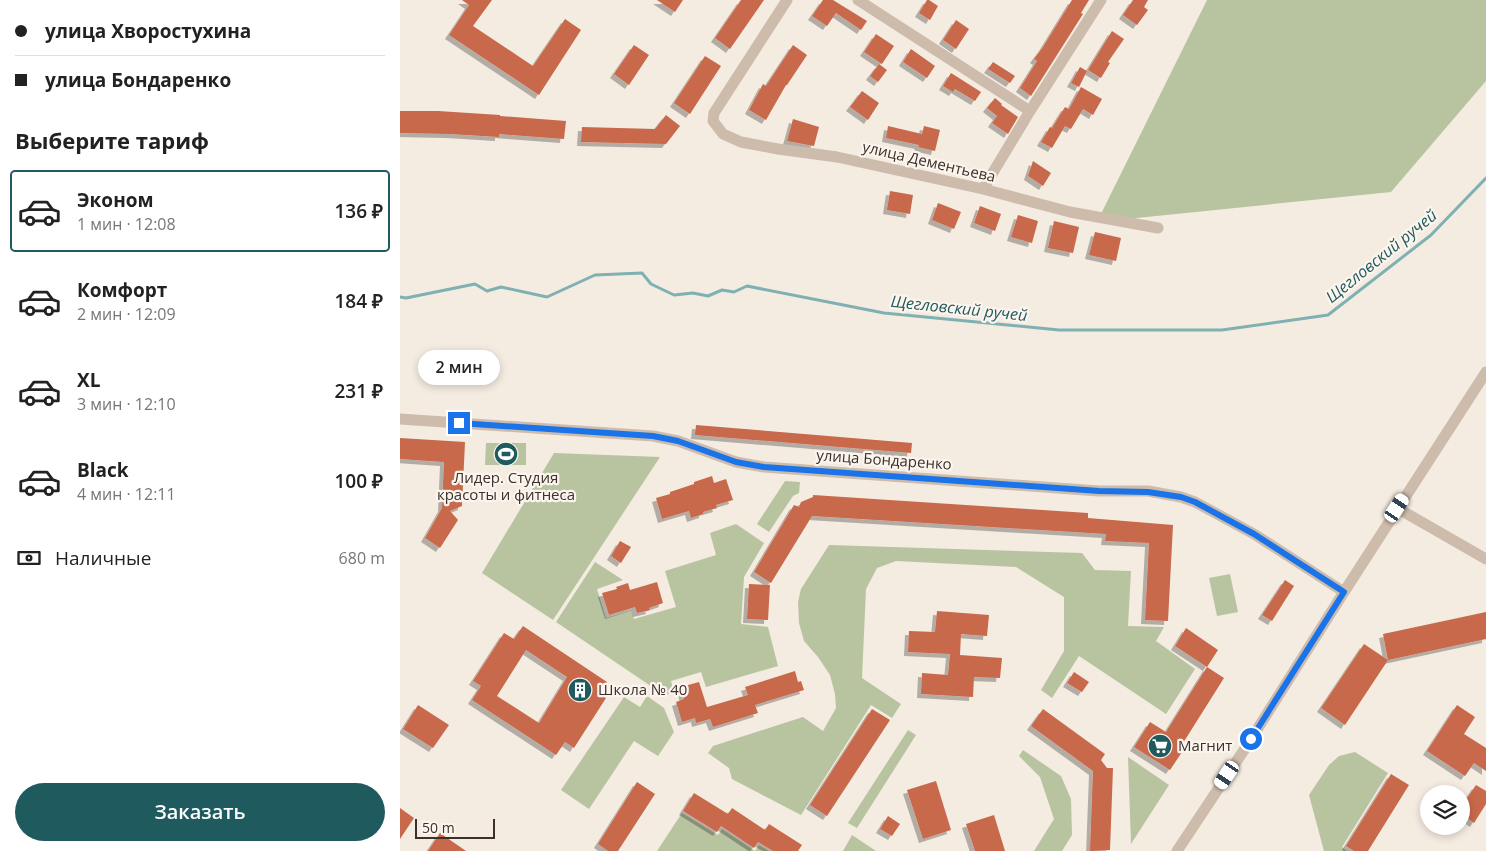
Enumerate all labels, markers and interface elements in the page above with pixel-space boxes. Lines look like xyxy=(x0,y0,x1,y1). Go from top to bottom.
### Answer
text: улица Хворостухина xyxy=(45,18,251,44)
text: улица Бондаренко xyxy=(45,67,231,93)
text: Выберите тариф xyxy=(15,125,209,155)
street label: улица Дементьева xyxy=(861,136,998,186)
text: Эконом xyxy=(77,187,154,213)
icon: car xyxy=(17,189,62,234)
text: 136 ₽ xyxy=(334,198,383,224)
water label: Щегловский ручей xyxy=(1321,204,1441,308)
text: 1 мин · 12:08 xyxy=(77,213,176,235)
text: Комфорт xyxy=(77,277,167,303)
icon: car xyxy=(17,279,62,324)
text: 184 ₽ xyxy=(334,288,383,314)
water label: Щегловский ручей xyxy=(890,290,1028,326)
text: 2 мин · 12:09 xyxy=(77,303,176,325)
callout: 2 мин xyxy=(418,350,500,386)
text: 2 мин xyxy=(435,356,483,378)
text: XL xyxy=(77,367,100,393)
icon: car xyxy=(17,369,62,414)
text: 231 ₽ xyxy=(334,378,383,404)
text: 3 мин · 12:10 xyxy=(77,393,176,415)
route end xyxy=(448,412,470,434)
sports icon: Лидер. Студия красоты и фитнеса xyxy=(493,441,519,467)
street label: улица Бондаренко xyxy=(816,444,952,474)
text: Black xyxy=(77,457,129,483)
icon: car xyxy=(17,459,62,504)
place label: Лидер. Студия красоты и фитнеса xyxy=(437,467,575,504)
text: 100 ₽ xyxy=(334,468,383,494)
text: 4 мин · 12:11 xyxy=(77,483,176,505)
car xyxy=(1382,491,1411,525)
icon: cash xyxy=(15,544,43,572)
text: Наличные xyxy=(55,545,151,571)
text: 680 m xyxy=(339,547,385,569)
building icon: Школа № 40 xyxy=(567,677,593,703)
place label: Школа № 40 xyxy=(598,679,687,699)
route start xyxy=(1240,728,1262,750)
supermarket icon: Магнит xyxy=(1147,733,1173,759)
place label: Магнит xyxy=(1178,735,1232,755)
car xyxy=(1212,758,1241,792)
button: Заказать xyxy=(15,783,385,841)
map controls xyxy=(1420,785,1470,835)
button: layers xyxy=(1420,785,1470,835)
scale bar xyxy=(415,816,495,839)
text: 50 m xyxy=(422,818,455,837)

